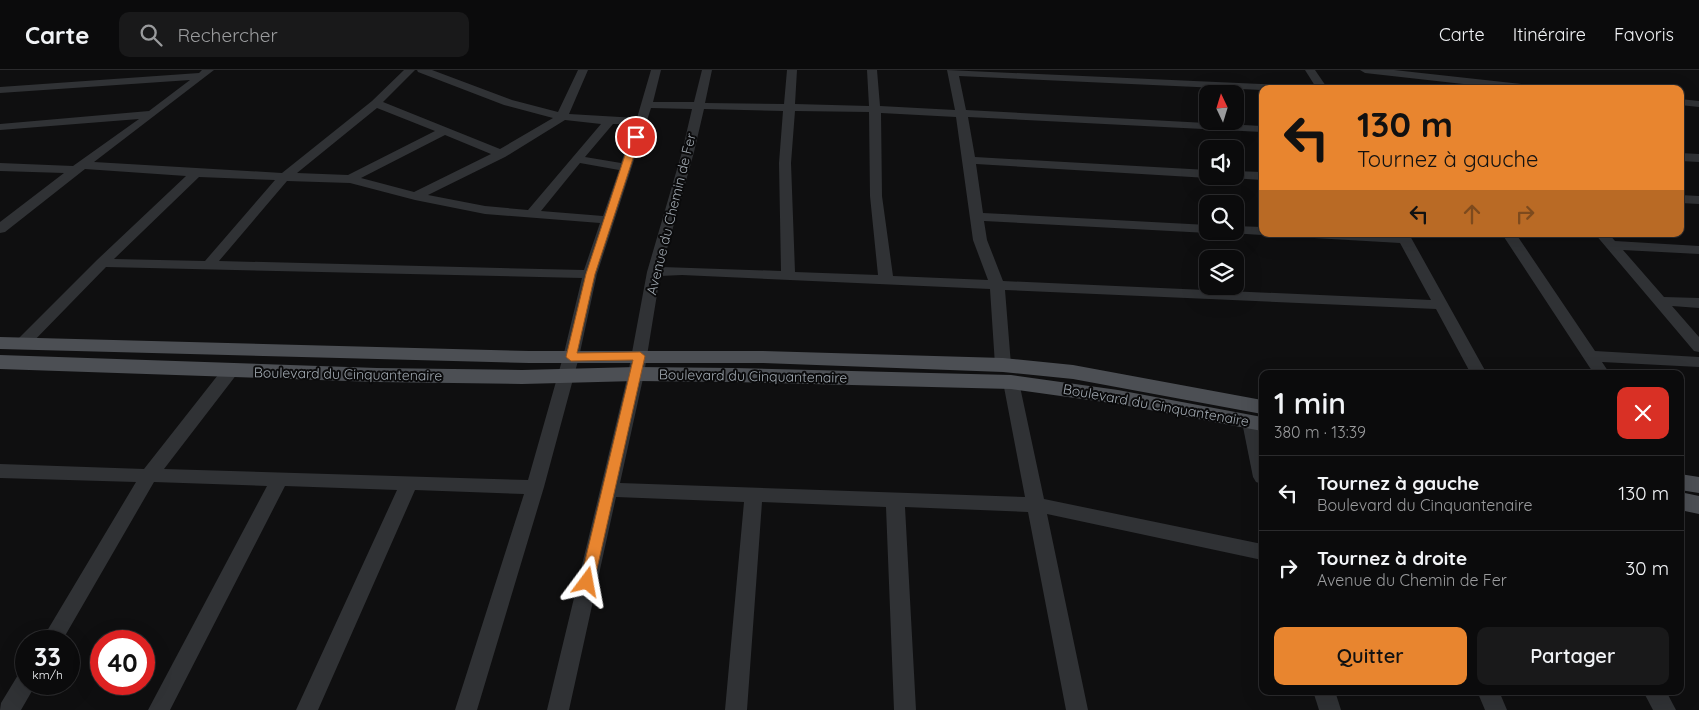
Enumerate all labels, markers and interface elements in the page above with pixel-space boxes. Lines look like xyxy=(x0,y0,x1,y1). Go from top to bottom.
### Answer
search box xyxy=(119,12,469,57)
text: Carte xyxy=(25,20,89,50)
icon: search xyxy=(137,21,165,49)
text: Rechercher xyxy=(177,23,278,47)
text: Carte xyxy=(1439,23,1485,46)
text: Itinéraire xyxy=(1513,23,1586,46)
text: Favoris xyxy=(1614,23,1674,46)
north arrow xyxy=(1199,85,1244,130)
map controls xyxy=(1199,85,1244,295)
text: 130 m xyxy=(1357,102,1453,146)
icon: left xyxy=(1274,105,1339,170)
pin xyxy=(615,116,657,158)
icon: arrive xyxy=(622,123,650,151)
street label: Avenue du Chemin de Fer xyxy=(642,131,700,297)
button: sound xyxy=(1199,140,1244,185)
text: Tournez à gauche xyxy=(1357,145,1539,173)
button: search xyxy=(1199,195,1244,240)
icon: left xyxy=(1405,200,1433,228)
icon: ahead xyxy=(1458,200,1486,228)
icon: right xyxy=(1511,200,1539,228)
button: layers xyxy=(1199,250,1244,295)
street label: Boulevard du Cinquantenaire xyxy=(254,363,443,385)
street label: Boulevard du Cinquantenaire xyxy=(659,365,848,387)
street label: Boulevard du Cinquantenaire xyxy=(1062,380,1251,430)
text: 1 min xyxy=(1274,384,1346,422)
button: close xyxy=(1617,387,1669,439)
text: 380 m · 13:39 xyxy=(1274,422,1366,442)
text: Tournez à gauche xyxy=(1317,471,1479,495)
icon: left xyxy=(1274,479,1302,507)
text: 130 m xyxy=(1618,481,1669,505)
text: Boulevard du Cinquantenaire xyxy=(1317,495,1533,515)
text: Tournez à droite xyxy=(1317,546,1467,570)
icon: right xyxy=(1274,554,1302,582)
position arrow xyxy=(560,555,612,607)
text: 30 m xyxy=(1625,556,1669,580)
text: Avenue du Chemin de Fer xyxy=(1317,570,1507,590)
button: Quitter xyxy=(1274,627,1467,685)
button: Partager xyxy=(1477,627,1669,685)
speed limit sign: 40 xyxy=(90,630,155,695)
text: 33 xyxy=(34,641,61,672)
text: km/h xyxy=(32,667,63,682)

